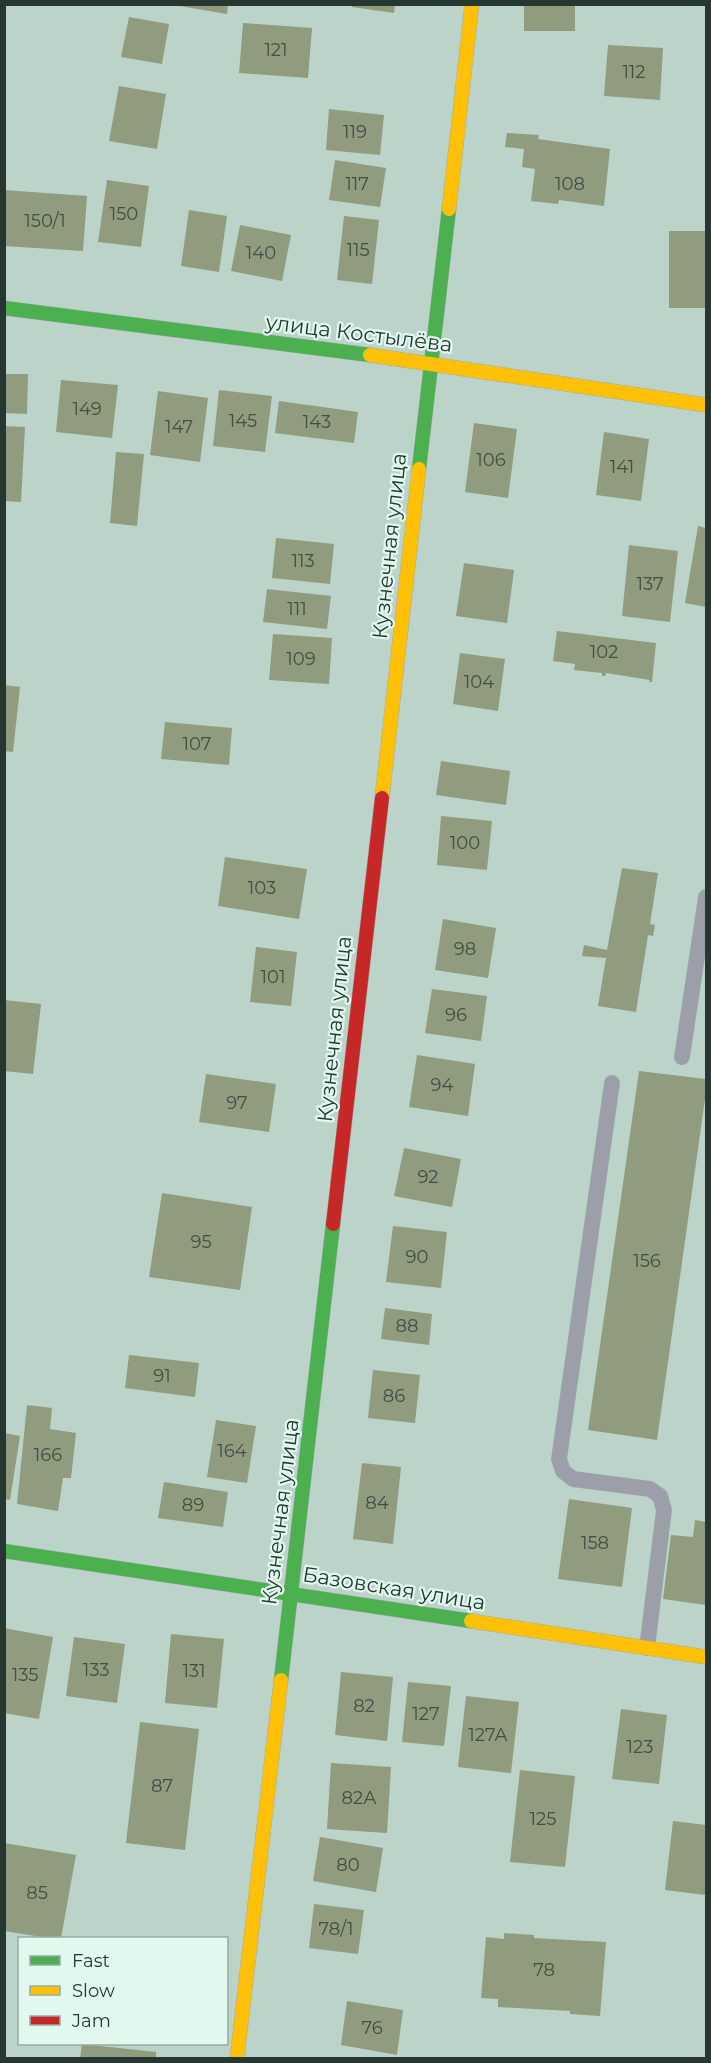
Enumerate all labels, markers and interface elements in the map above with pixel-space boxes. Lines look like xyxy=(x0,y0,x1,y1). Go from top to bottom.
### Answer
house number: 121 xyxy=(264,39,288,61)
house number: 112 xyxy=(622,61,646,83)
house number: 119 xyxy=(343,121,367,143)
house number: 117 xyxy=(345,173,369,195)
house number: 108 xyxy=(555,173,585,195)
house number: 150 xyxy=(110,203,138,225)
house number: 150/1 xyxy=(24,210,66,232)
house number: 115 xyxy=(346,239,370,261)
house number: 140 xyxy=(246,242,276,264)
street label: улица Костылёва xyxy=(263,309,454,357)
house number: 149 xyxy=(72,398,102,420)
house number: 145 xyxy=(229,410,257,432)
house number: 143 xyxy=(303,411,331,433)
house number: 147 xyxy=(165,416,193,438)
house number: 106 xyxy=(476,449,506,471)
street label: Кузнечная улица xyxy=(367,452,411,640)
house number: 141 xyxy=(610,456,634,478)
house number: 113 xyxy=(291,550,315,572)
house number: 137 xyxy=(636,573,664,595)
house number: 111 xyxy=(287,598,307,620)
house number: 102 xyxy=(590,641,618,663)
house number: 109 xyxy=(286,648,316,670)
house number: 104 xyxy=(464,671,494,693)
house number: 107 xyxy=(183,733,211,755)
house number: 100 xyxy=(450,832,480,854)
house number: 103 xyxy=(248,877,276,899)
street label: Кузнечная улица xyxy=(312,935,356,1123)
house number: 98 xyxy=(454,938,476,960)
house number: 101 xyxy=(261,966,285,988)
house number: 96 xyxy=(445,1004,467,1026)
house number: 94 xyxy=(431,1074,454,1096)
house number: 97 xyxy=(226,1092,248,1114)
house number: 92 xyxy=(417,1166,439,1188)
house number: 95 xyxy=(190,1231,212,1253)
house number: 90 xyxy=(406,1246,428,1268)
house number: 156 xyxy=(633,1250,661,1272)
house number: 88 xyxy=(396,1315,418,1337)
house number: 91 xyxy=(153,1365,171,1387)
house number: 86 xyxy=(383,1385,405,1407)
street label: Кузнечная улица xyxy=(256,1418,304,1606)
house number: 164 xyxy=(217,1440,247,1462)
house number: 166 xyxy=(34,1444,62,1466)
house number: 84 xyxy=(365,1492,389,1514)
house number: 89 xyxy=(182,1494,204,1516)
house number: 158 xyxy=(581,1532,609,1554)
street label: Базовская улица xyxy=(301,1561,487,1615)
house number: 133 xyxy=(83,1659,109,1681)
house number: 131 xyxy=(182,1660,206,1682)
house number: 135 xyxy=(12,1664,38,1686)
house number: 82 xyxy=(353,1695,375,1717)
house number: 127 xyxy=(412,1703,440,1725)
house number: 127А xyxy=(468,1724,508,1746)
house number: 123 xyxy=(627,1736,653,1758)
house number: 87 xyxy=(151,1775,173,1797)
house number: 82А xyxy=(341,1787,377,1809)
house number: 125 xyxy=(530,1808,556,1830)
house number: 80 xyxy=(336,1854,360,1876)
house number: 85 xyxy=(26,1882,48,1904)
house number: 78/1 xyxy=(319,1918,353,1940)
legend xyxy=(18,1937,228,2045)
text: Fast xyxy=(72,1950,110,1972)
house number: 78 xyxy=(533,1959,555,1981)
text: Slow xyxy=(72,1980,115,2002)
text: Jam xyxy=(71,2010,111,2032)
house number: 76 xyxy=(361,2017,383,2039)

